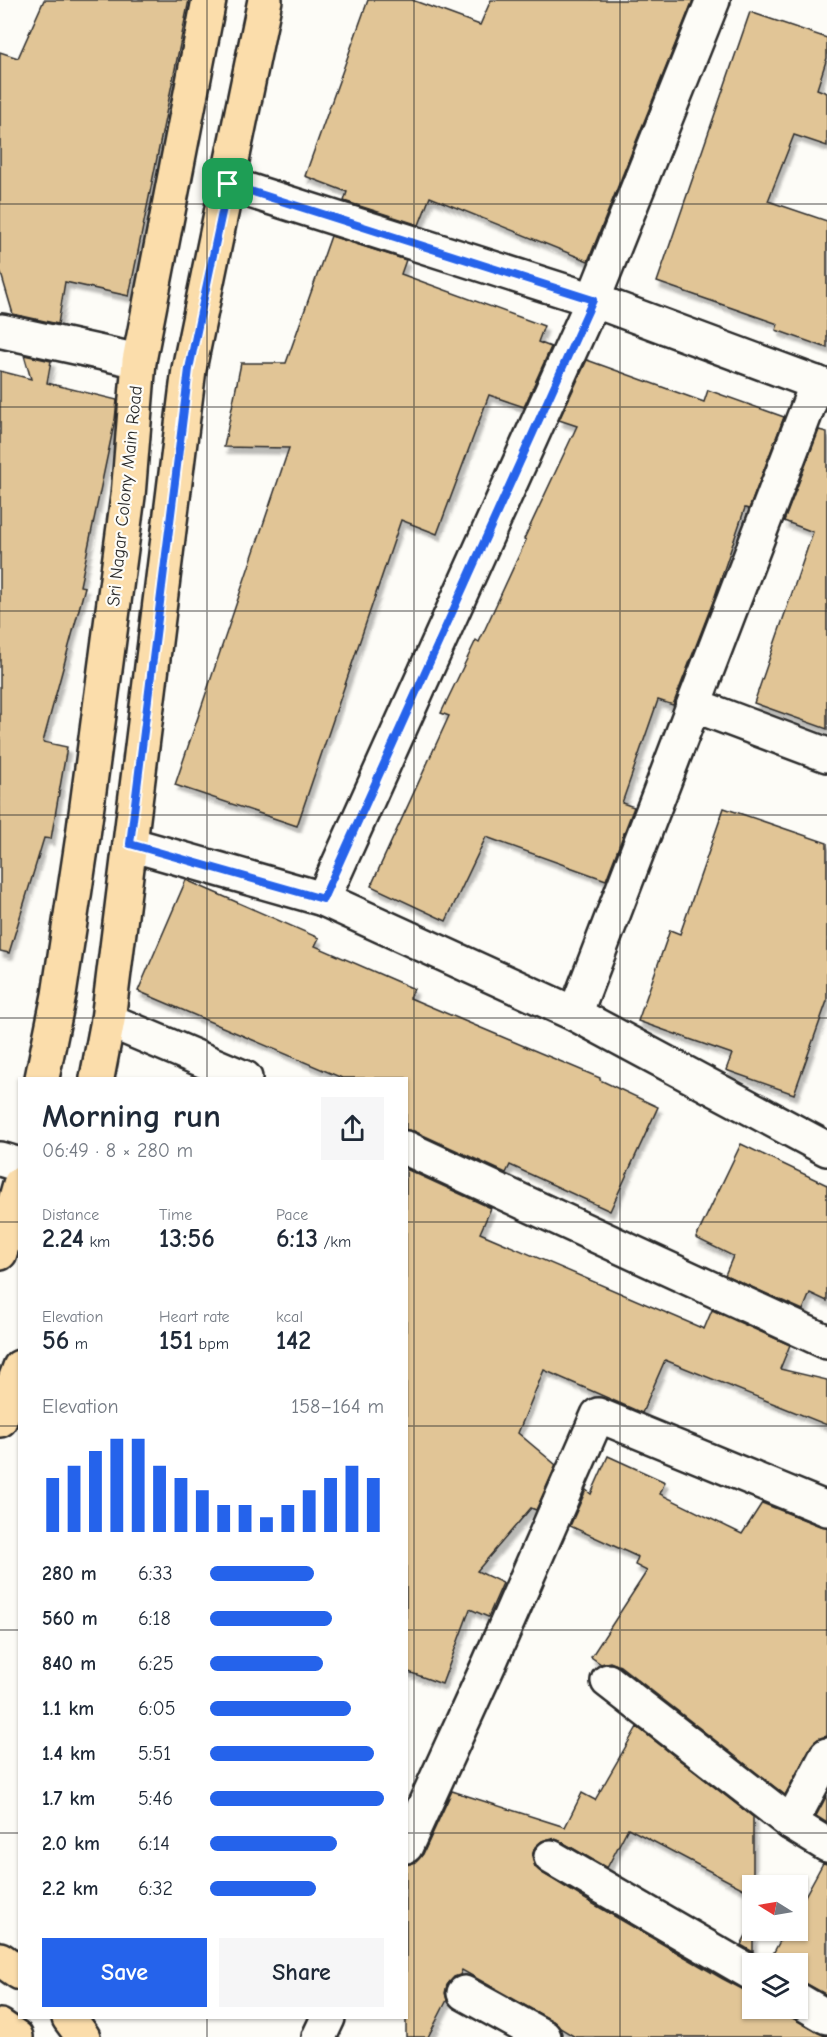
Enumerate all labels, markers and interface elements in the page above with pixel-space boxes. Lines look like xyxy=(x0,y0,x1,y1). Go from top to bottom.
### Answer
pin xyxy=(202,158,253,209)
icon: arrive xyxy=(211,167,244,200)
street label: Sri Nagar Colony Main Road xyxy=(103,385,147,607)
text: Morning run xyxy=(42,1097,221,1135)
button: share xyxy=(321,1097,384,1160)
text: 06:49 · 8 × 280 m xyxy=(42,1139,193,1162)
text: Distance xyxy=(42,1206,99,1224)
text: Time xyxy=(159,1206,192,1224)
text: Pace xyxy=(276,1206,308,1224)
text: 2.24 xyxy=(42,1224,84,1254)
text: 13:56 xyxy=(159,1224,215,1254)
text: 6:13 xyxy=(276,1224,318,1254)
text: km xyxy=(84,1233,110,1251)
text: /km xyxy=(318,1233,351,1251)
text: Elevation xyxy=(42,1308,103,1326)
text: Heart rate xyxy=(159,1308,230,1326)
text: kcal xyxy=(276,1308,303,1326)
text: 56 xyxy=(42,1326,69,1356)
text: 151 xyxy=(159,1326,193,1356)
text: 142 xyxy=(276,1326,311,1356)
text: m xyxy=(69,1335,88,1353)
text: bpm xyxy=(193,1335,229,1353)
text: Elevation xyxy=(42,1395,119,1418)
text: 158–164 m xyxy=(291,1395,384,1418)
text: 280 m xyxy=(42,1562,97,1585)
text: 6:33 xyxy=(138,1562,173,1585)
text: 560 m xyxy=(42,1607,98,1630)
text: 6:18 xyxy=(138,1607,171,1630)
text: 840 m xyxy=(42,1652,96,1675)
text: 6:25 xyxy=(138,1652,174,1675)
text: 1.1 km xyxy=(42,1697,94,1720)
text: 6:05 xyxy=(138,1697,175,1720)
text: 1.4 km xyxy=(42,1742,96,1765)
text: 5:51 xyxy=(138,1742,171,1765)
text: 1.7 km xyxy=(42,1787,95,1810)
text: 5:46 xyxy=(138,1787,173,1810)
text: 2.0 km xyxy=(42,1832,100,1855)
text: 6:14 xyxy=(138,1832,170,1855)
north arrow xyxy=(742,1875,808,1941)
map controls xyxy=(742,1875,808,2019)
text: 2.2 km xyxy=(42,1877,98,1900)
text: 6:32 xyxy=(138,1877,173,1900)
button: Save xyxy=(42,1938,207,2007)
button: Share xyxy=(219,1938,384,2007)
button: layers xyxy=(742,1953,808,2019)

